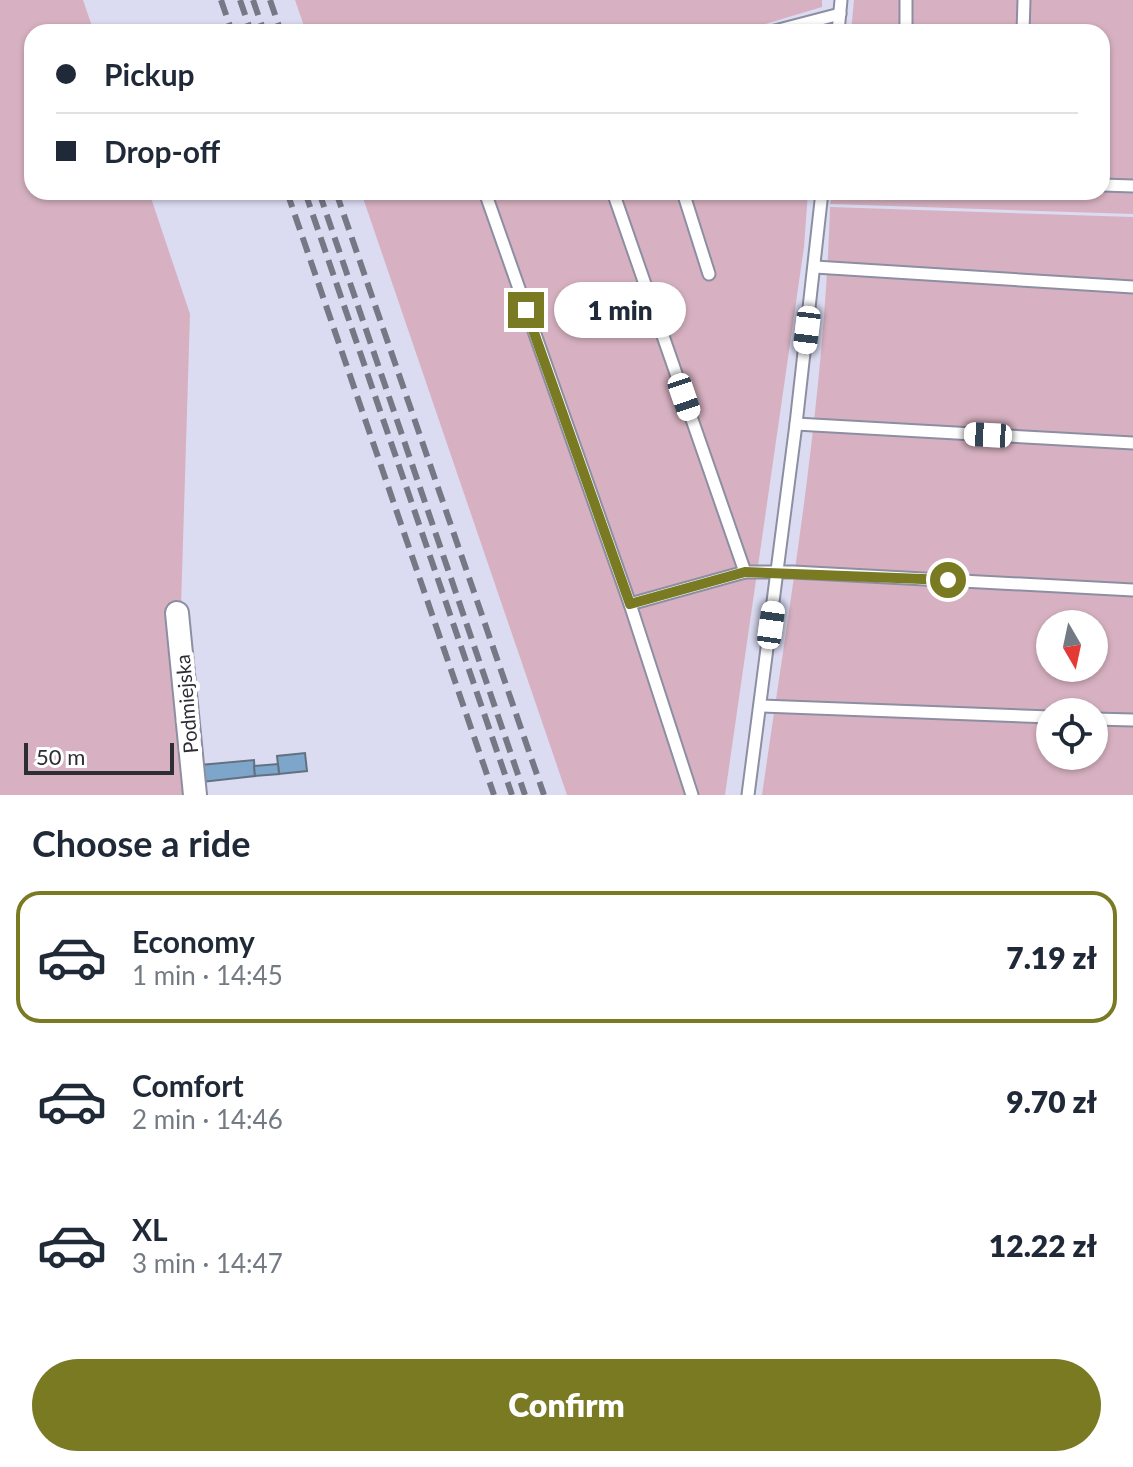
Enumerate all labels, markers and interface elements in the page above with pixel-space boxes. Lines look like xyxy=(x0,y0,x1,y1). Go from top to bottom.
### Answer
text: Pickup xyxy=(104,56,195,92)
text: Drop-off xyxy=(104,133,220,169)
callout: 1 min xyxy=(554,282,686,338)
route end xyxy=(508,292,544,328)
text: 1 min xyxy=(588,294,652,326)
car xyxy=(792,305,822,355)
car xyxy=(665,370,703,424)
car xyxy=(963,422,1013,448)
route start xyxy=(930,562,966,598)
car xyxy=(756,600,786,650)
north arrow xyxy=(1036,610,1108,682)
map controls xyxy=(1036,610,1108,770)
street label: Podmiejska xyxy=(170,653,202,755)
button: locate xyxy=(1036,698,1108,770)
scale bar xyxy=(24,739,174,775)
text: 50 m xyxy=(36,743,85,770)
text: Choose a ride xyxy=(32,821,251,865)
icon: car xyxy=(36,921,108,993)
text: Economy xyxy=(132,923,255,959)
text: 7.19 zł xyxy=(1006,939,1097,975)
text: 1 min · 14:45 xyxy=(132,959,283,991)
icon: car xyxy=(36,1065,108,1137)
text: Comfort xyxy=(132,1067,244,1103)
text: 9.70 zł xyxy=(1006,1083,1097,1119)
text: 2 min · 14:46 xyxy=(132,1103,283,1135)
icon: car xyxy=(36,1209,108,1281)
text: XL xyxy=(132,1211,168,1247)
text: 12.22 zł xyxy=(989,1227,1097,1263)
text: 3 min · 14:47 xyxy=(132,1247,283,1279)
button: Confirm xyxy=(32,1359,1101,1451)

